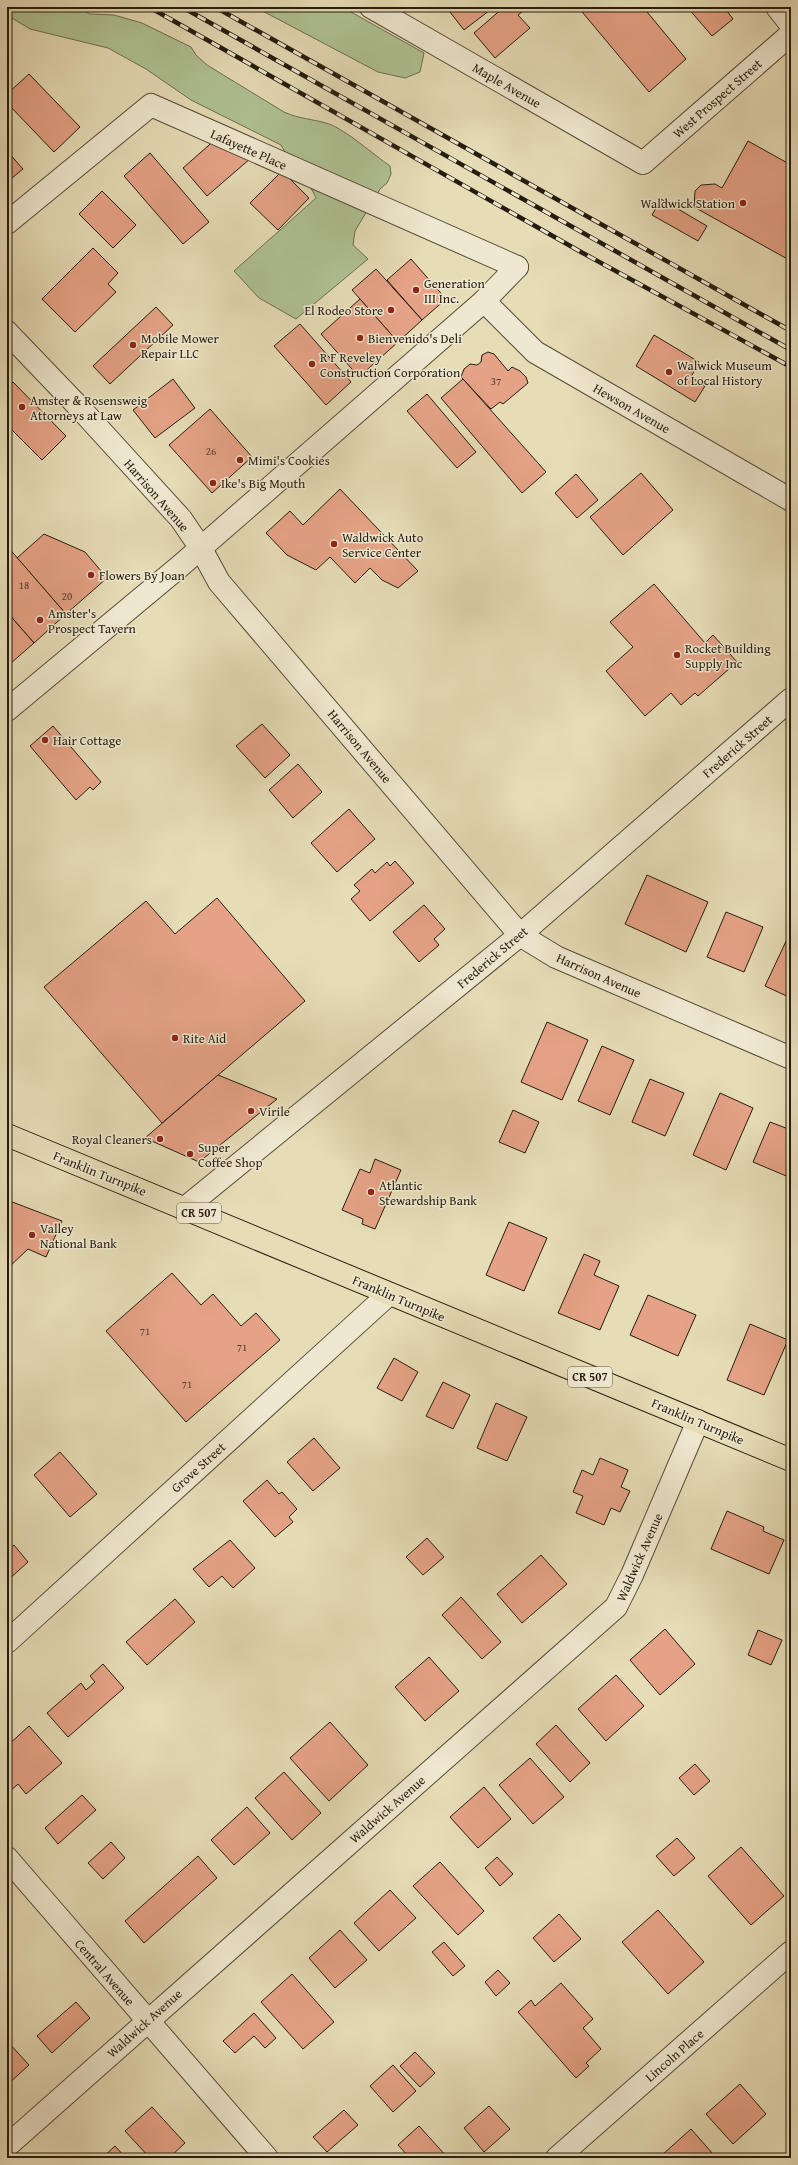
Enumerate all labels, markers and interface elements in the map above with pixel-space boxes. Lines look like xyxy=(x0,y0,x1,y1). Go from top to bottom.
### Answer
street label: West Prospect Street xyxy=(669,54,766,142)
street label: Maple Avenue xyxy=(469,58,545,113)
street label: Lafayette Place xyxy=(208,124,290,175)
place label: Waldwick Station xyxy=(641,194,736,213)
marker: Waldwick Station xyxy=(738,198,748,208)
place label: Generation III Inc. xyxy=(424,274,485,308)
marker: Generation III Inc. xyxy=(411,285,421,295)
place label: El Rodeo Store xyxy=(304,301,383,320)
marker: El Rodeo Store xyxy=(386,305,396,315)
place label: Mobile Mower Repair LLC xyxy=(141,329,219,363)
place label: Bienvenido's Deli xyxy=(368,329,462,348)
marker: Bienvenido's Deli xyxy=(355,333,365,343)
marker: Mobile Mower Repair LLC xyxy=(128,340,138,350)
place label: R F Reveley Construction Corporation xyxy=(320,348,461,382)
place label: Walwick Museum of Local History xyxy=(677,356,772,390)
marker: R F Reveley Construction Corporation xyxy=(307,359,317,369)
marker: Walwick Museum of Local History xyxy=(664,367,674,377)
house number: 37 xyxy=(491,373,501,389)
street label: Hewson Avenue xyxy=(590,379,674,438)
place label: Amster & Rosensweig Attorneys at Law xyxy=(30,391,148,425)
marker: Amster & Rosensweig Attorneys at Law xyxy=(17,402,27,412)
house number: 26 xyxy=(206,443,216,459)
place label: Mimi's Cookies xyxy=(248,451,330,470)
street label: Harrison Avenue xyxy=(120,455,194,536)
marker: Mimi's Cookies xyxy=(235,455,245,465)
place label: Ike's Big Mouth xyxy=(221,474,306,493)
marker: Ike's Big Mouth xyxy=(208,478,218,488)
place label: Waldwick Auto Service Center xyxy=(342,528,424,562)
marker: Waldwick Auto Service Center xyxy=(329,539,339,549)
place label: Flowers By Joan xyxy=(99,566,185,585)
marker: Flowers By Joan xyxy=(86,570,96,580)
house number: 18 xyxy=(19,577,29,593)
house number: 20 xyxy=(62,588,72,604)
place label: Amster's Prospect Tavern xyxy=(48,604,137,638)
marker: Amster's Prospect Tavern xyxy=(35,615,45,625)
place label: Rocket Building Supply Inc xyxy=(685,639,771,673)
marker: Rocket Building Supply Inc xyxy=(672,650,682,660)
street label: Harrison Avenue xyxy=(323,705,396,787)
street label: Frederick Street xyxy=(698,710,777,782)
place label: Hair Cottage xyxy=(53,731,121,750)
marker: Hair Cottage xyxy=(40,735,50,745)
street label: Frederick Street xyxy=(453,922,532,993)
street label: Harrison Avenue xyxy=(553,948,644,1003)
place label: Rite Aid xyxy=(183,1029,226,1048)
marker: Rite Aid xyxy=(170,1033,180,1043)
place label: Virile xyxy=(259,1102,290,1121)
marker: Virile xyxy=(246,1106,256,1116)
place label: Royal Cleaners xyxy=(72,1130,152,1149)
marker: Royal Cleaners xyxy=(155,1134,165,1144)
place label: Super Coffee Shop xyxy=(198,1138,262,1172)
street label: Franklin Turnpike xyxy=(50,1146,149,1201)
marker: Super Coffee Shop xyxy=(185,1149,195,1159)
place label: Atlantic Stewardship Bank xyxy=(379,1176,477,1210)
marker: Atlantic Stewardship Bank xyxy=(366,1187,376,1197)
road number: CR 507 xyxy=(177,1203,221,1223)
place label: Valley National Bank xyxy=(40,1219,117,1253)
marker: Valley National Bank xyxy=(27,1230,37,1240)
street label: Franklin Turnpike xyxy=(349,1270,448,1327)
house number: 71 xyxy=(140,1323,150,1339)
house number: 71 xyxy=(237,1339,247,1355)
road number: CR 507 xyxy=(568,1367,612,1387)
house number: 71 xyxy=(182,1376,192,1392)
street label: Franklin Turnpike xyxy=(648,1393,747,1450)
street label: Grove Street xyxy=(167,1438,230,1497)
street label: Waldwick Avenue xyxy=(611,1510,667,1605)
street label: Waldwick Avenue xyxy=(345,1771,429,1848)
street label: Central Avenue xyxy=(70,1935,139,2010)
street label: Waldwick Avenue xyxy=(103,1984,186,2062)
street label: Lincoln Place xyxy=(641,2025,708,2086)

